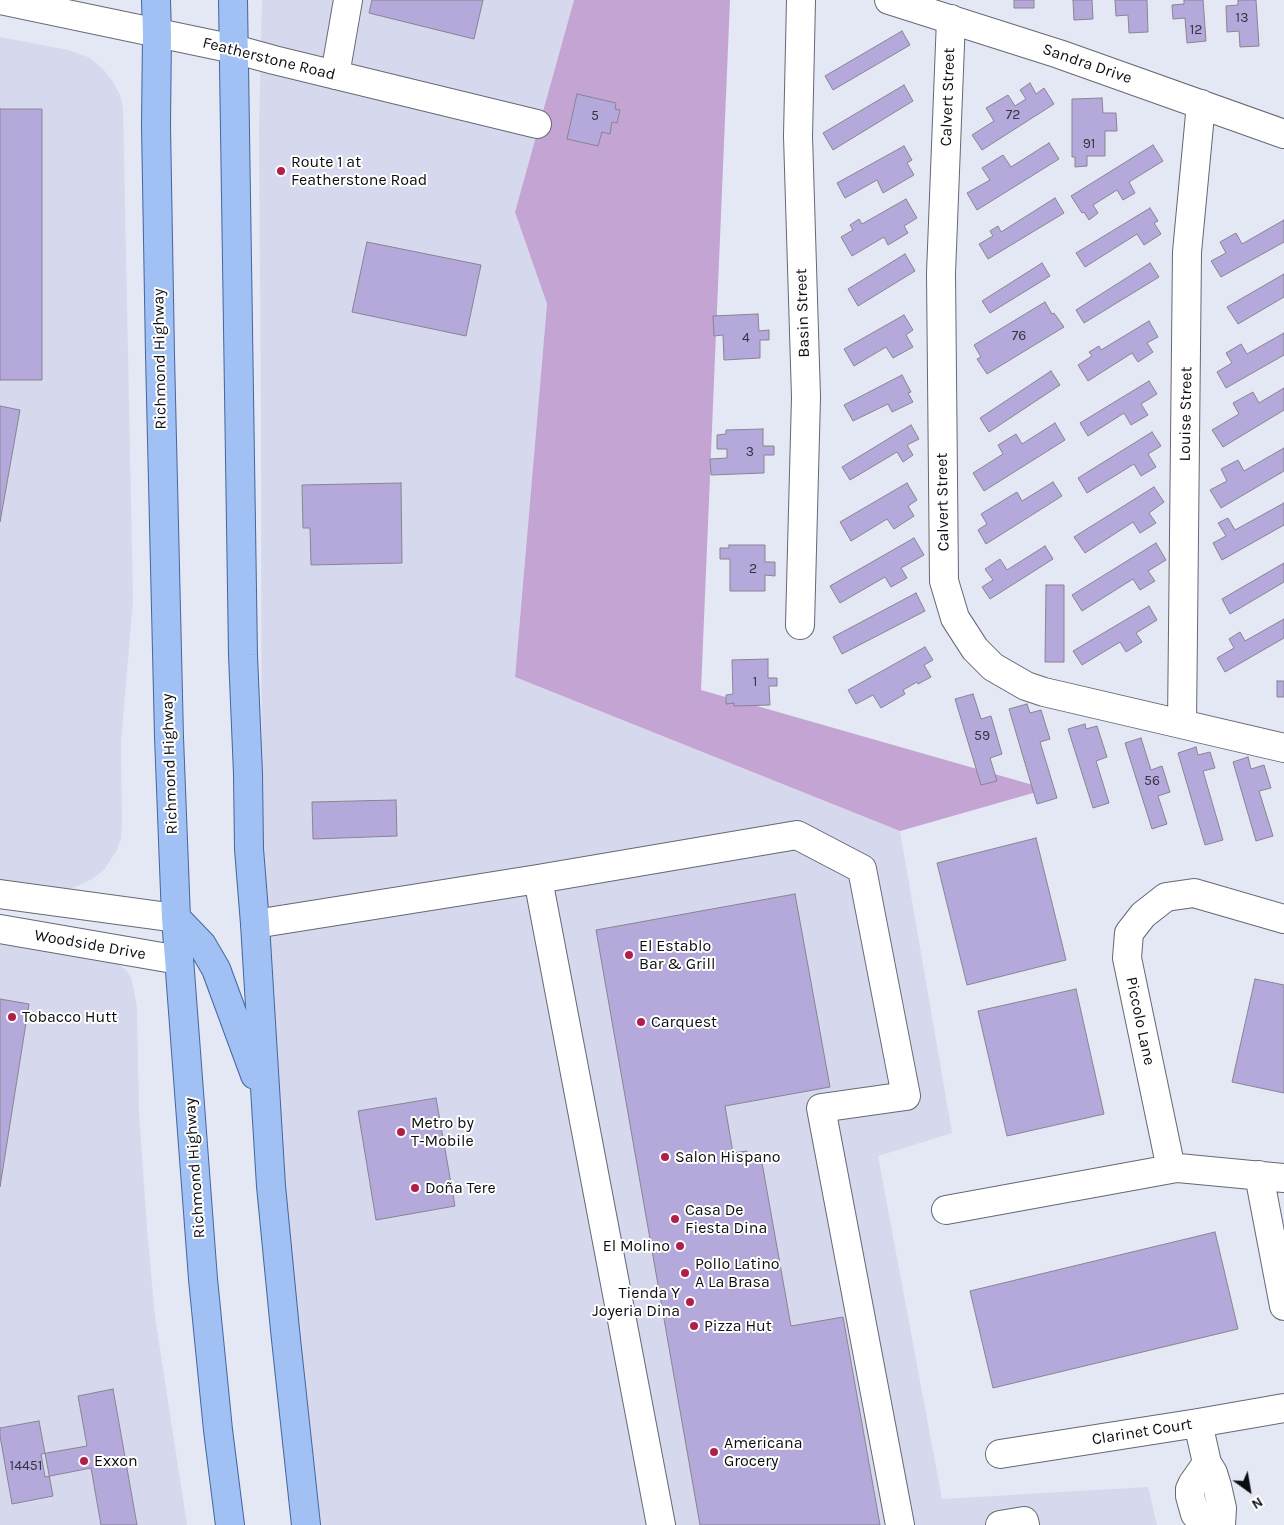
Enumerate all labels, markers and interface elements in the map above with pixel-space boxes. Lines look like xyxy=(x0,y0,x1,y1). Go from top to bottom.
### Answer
house number: 13 xyxy=(1236,10,1248,26)
house number: 12 xyxy=(1190,22,1202,38)
street label: Featherstone Road xyxy=(201,33,337,85)
street label: Sandra Drive xyxy=(1040,40,1134,88)
street label: Calvert Street xyxy=(937,47,959,147)
house number: 72 xyxy=(1006,107,1020,123)
house number: 5 xyxy=(591,108,599,124)
house number: 91 xyxy=(1083,136,1095,152)
place label: Route 1 at Featherstone Road xyxy=(291,152,427,190)
marker: Route 1 at Featherstone Road xyxy=(275,165,287,177)
street label: Basin Street xyxy=(792,268,814,358)
street label: Richmond Highway xyxy=(149,288,171,430)
house number: 76 xyxy=(1012,328,1026,344)
house number: 4 xyxy=(742,330,750,346)
street label: Louise Street xyxy=(1176,366,1196,462)
house number: 3 xyxy=(746,444,754,460)
street label: Calvert Street xyxy=(933,452,953,552)
house number: 2 xyxy=(749,561,757,577)
house number: 1 xyxy=(753,674,757,690)
street label: Richmond Highway xyxy=(158,693,182,835)
house number: 59 xyxy=(974,728,990,744)
house number: 56 xyxy=(1144,773,1160,789)
street label: Woodside Drive xyxy=(33,926,147,964)
place label: El Establo Bar & Grill xyxy=(639,936,716,974)
marker: El Establo Bar & Grill xyxy=(623,949,635,961)
street label: Piccolo Lane xyxy=(1121,975,1159,1067)
place label: Tobacco Hutt xyxy=(22,1007,117,1027)
marker: Tobacco Hutt xyxy=(6,1011,18,1023)
place label: Carquest xyxy=(651,1012,717,1032)
marker: Carquest xyxy=(635,1016,647,1028)
street label: Richmond Highway xyxy=(181,1097,209,1239)
place label: Metro by T-Mobile xyxy=(411,1113,474,1151)
marker: Metro by T-Mobile xyxy=(395,1126,407,1138)
place label: Salon Hispano xyxy=(675,1147,781,1167)
marker: Salon Hispano xyxy=(659,1151,671,1163)
place label: Doña Tere xyxy=(425,1178,496,1198)
marker: Doña Tere xyxy=(409,1182,421,1194)
place label: Casa De Fiesta Dina xyxy=(685,1200,767,1238)
marker: Casa De Fiesta Dina xyxy=(669,1213,681,1225)
place label: El Molino xyxy=(603,1236,670,1256)
marker: El Molino xyxy=(674,1240,686,1252)
place label: Pollo Latino A La Brasa xyxy=(695,1254,780,1292)
marker: Pollo Latino A La Brasa xyxy=(679,1267,691,1279)
place label: Tienda Y Joyeria Dina xyxy=(592,1283,680,1321)
marker: Tienda Y Joyeria Dina xyxy=(684,1296,696,1308)
place label: Pizza Hut xyxy=(704,1316,772,1336)
marker: Pizza Hut xyxy=(688,1320,700,1332)
street label: Clarinet Court xyxy=(1090,1415,1194,1449)
place label: Americana Grocery xyxy=(724,1433,802,1471)
marker: Americana Grocery xyxy=(708,1446,720,1458)
place label: Exxon xyxy=(94,1451,138,1471)
marker: Exxon xyxy=(78,1455,90,1467)
house number: 14451 xyxy=(10,1458,42,1474)
north arrow xyxy=(1224,1465,1274,1515)
text: N xyxy=(1248,1493,1266,1513)

